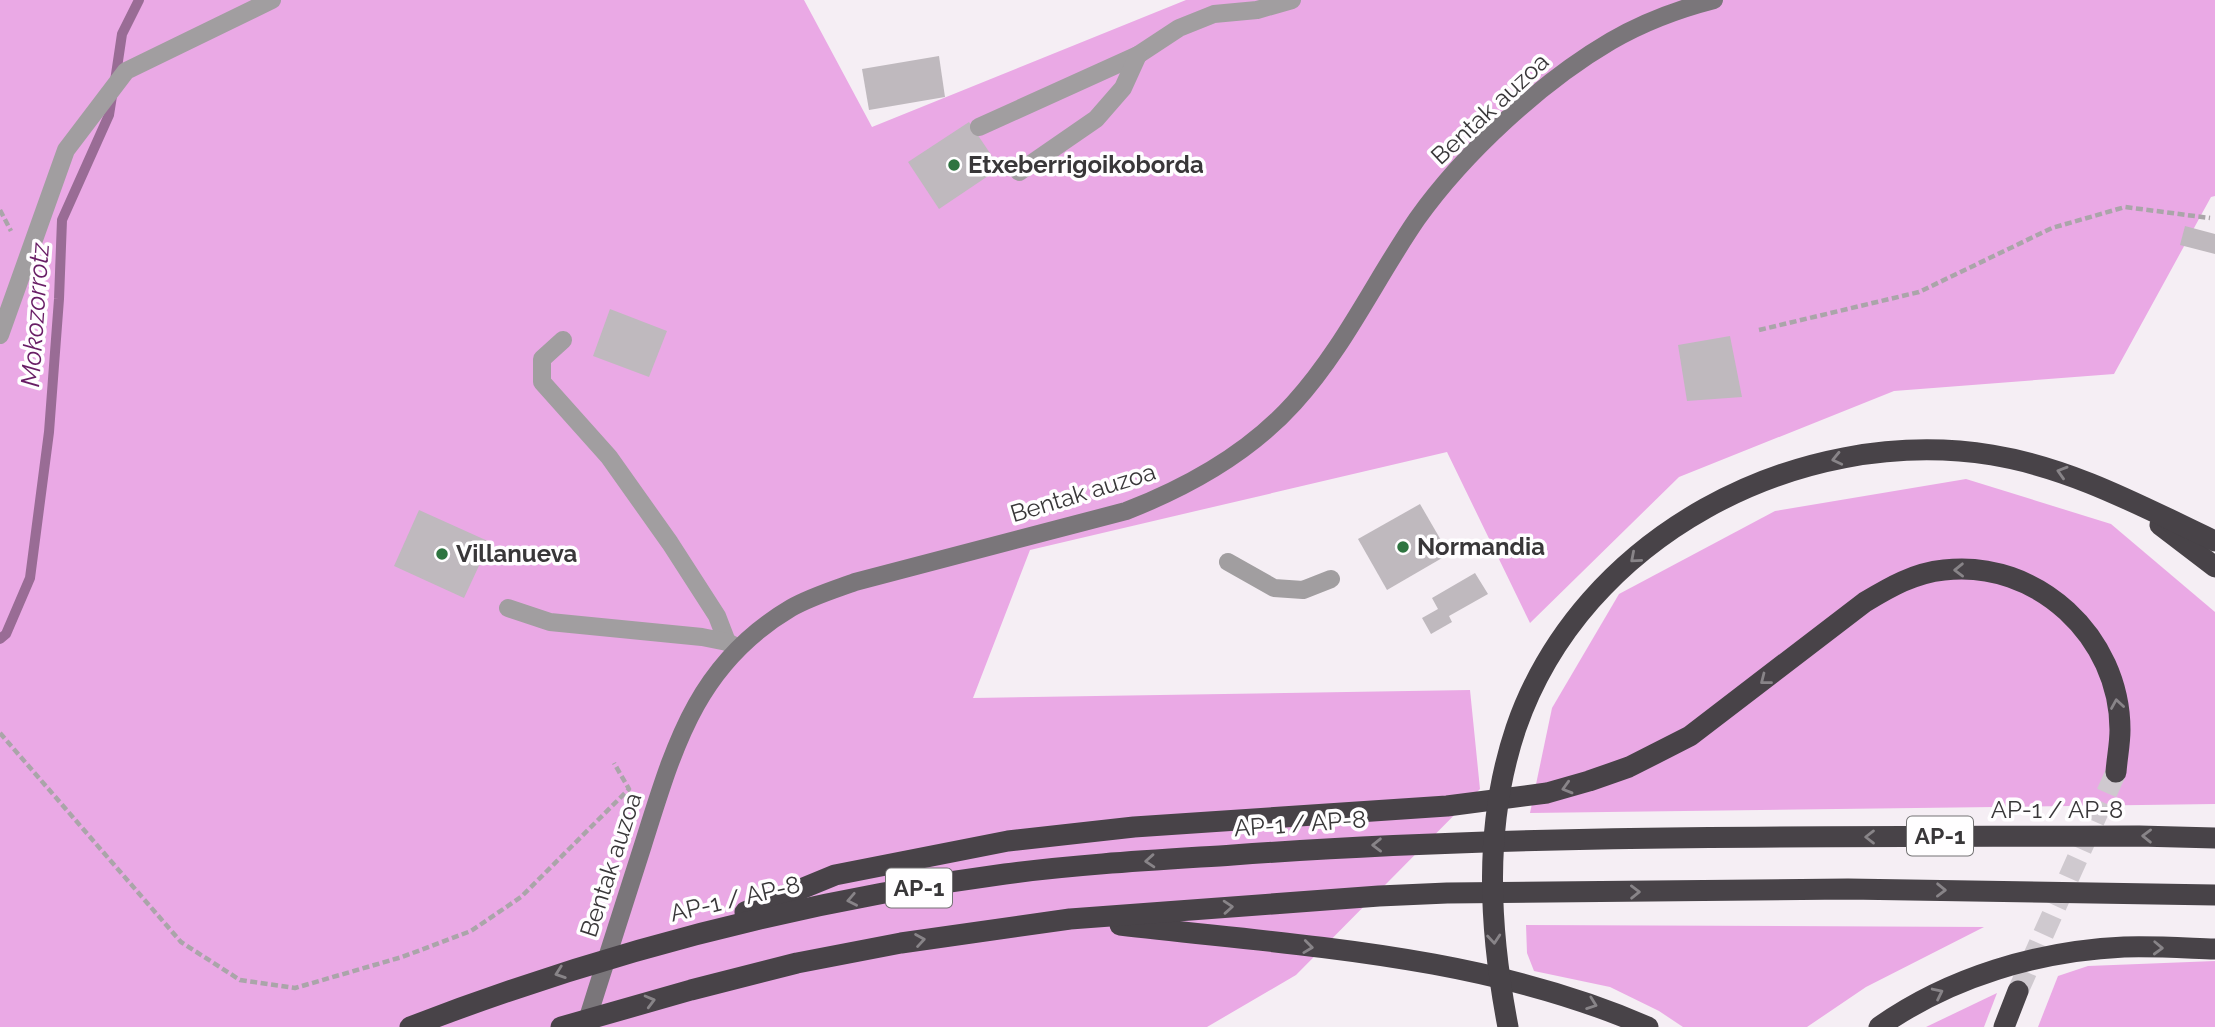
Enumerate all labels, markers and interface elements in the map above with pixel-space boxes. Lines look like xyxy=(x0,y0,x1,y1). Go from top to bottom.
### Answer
street label: Bentak auzoa xyxy=(1425,47,1554,170)
place label: Etxeberrigoikoborda xyxy=(968,150,1204,179)
marker: Etxeberrigoikoborda xyxy=(946,157,962,173)
water label: Mokozorrotz xyxy=(15,241,55,388)
one-way arrow xyxy=(1831,451,1843,465)
street label: Bentak auzoa xyxy=(1007,457,1159,528)
one-way arrow xyxy=(2056,466,2068,481)
place label: Normandia xyxy=(1417,532,1545,561)
place label: Villanueva xyxy=(456,539,578,568)
marker: Normandia xyxy=(1395,539,1411,555)
marker: Villanueva xyxy=(434,546,450,562)
one-way arrow xyxy=(1631,549,1644,562)
one-way arrow xyxy=(1953,562,1963,578)
one-way arrow xyxy=(1760,672,1773,684)
one-way arrow xyxy=(2109,699,2124,710)
one-way arrow xyxy=(1561,779,1573,794)
street label: Bentak auzoa xyxy=(574,789,648,941)
street label: AP-1 / AP-8 xyxy=(1991,795,2123,824)
street label: AP-1 / AP-8 xyxy=(1233,804,1367,843)
road number: AP-1 xyxy=(1907,816,1973,856)
one-way arrow xyxy=(1865,829,1875,845)
one-way arrow xyxy=(2141,829,2152,844)
one-way arrow xyxy=(1371,837,1382,852)
one-way arrow xyxy=(1144,853,1155,868)
road number: AP-1 xyxy=(886,868,952,908)
street label: AP-1 / AP-8 xyxy=(667,869,803,928)
one-way arrow xyxy=(1936,882,1947,898)
one-way arrow xyxy=(1630,884,1641,899)
one-way arrow xyxy=(846,891,858,906)
one-way arrow xyxy=(1222,900,1233,915)
one-way arrow xyxy=(914,933,926,948)
one-way arrow xyxy=(1486,934,1501,945)
one-way arrow xyxy=(1302,939,1314,954)
one-way arrow xyxy=(2153,940,2164,955)
one-way arrow xyxy=(554,965,567,979)
one-way arrow xyxy=(1931,987,1943,1001)
one-way arrow xyxy=(644,995,656,1009)
one-way arrow xyxy=(1585,996,1597,1010)

